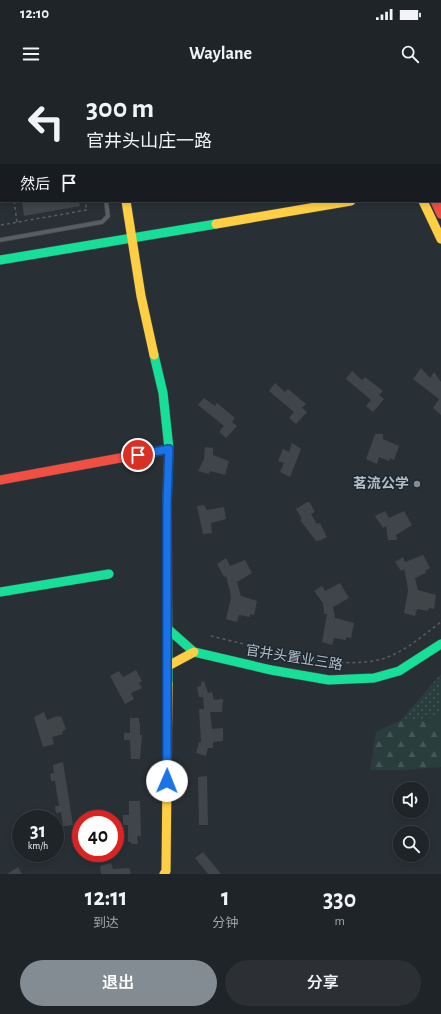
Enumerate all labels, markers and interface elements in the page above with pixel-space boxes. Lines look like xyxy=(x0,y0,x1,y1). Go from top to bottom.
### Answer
text: 12:10 xyxy=(20,6,49,21)
icon: menu xyxy=(20,43,42,65)
icon: search xyxy=(399,43,421,65)
text: Waylane xyxy=(189,45,252,63)
text: 300 m xyxy=(86,95,154,123)
icon: left xyxy=(20,96,72,148)
text: 官井头山庄一路 xyxy=(86,133,212,151)
icon: arrive xyxy=(58,172,80,194)
text: 然后 xyxy=(20,177,50,192)
pin xyxy=(121,438,155,472)
icon: arrive xyxy=(127,444,149,466)
place label: 茗流公学 xyxy=(353,475,409,491)
marker: 茗流公学 xyxy=(412,479,422,489)
street label: 官井头置业三路 xyxy=(245,641,344,673)
position arrow xyxy=(146,760,188,802)
map controls xyxy=(393,782,429,862)
button: sound xyxy=(393,782,429,818)
speed limit sign: 40 xyxy=(72,810,124,862)
text: 31 xyxy=(30,821,46,841)
button: search xyxy=(393,826,429,862)
text: km/h xyxy=(28,841,48,851)
text: 12:11 xyxy=(85,886,127,910)
text: 1 xyxy=(221,886,230,910)
text: 330 xyxy=(323,888,356,912)
text: m xyxy=(334,915,345,928)
text: 到达 xyxy=(93,917,119,930)
text: 分钟 xyxy=(212,917,238,930)
button: 退出 xyxy=(20,960,217,1006)
button: 分享 xyxy=(225,960,421,1006)

